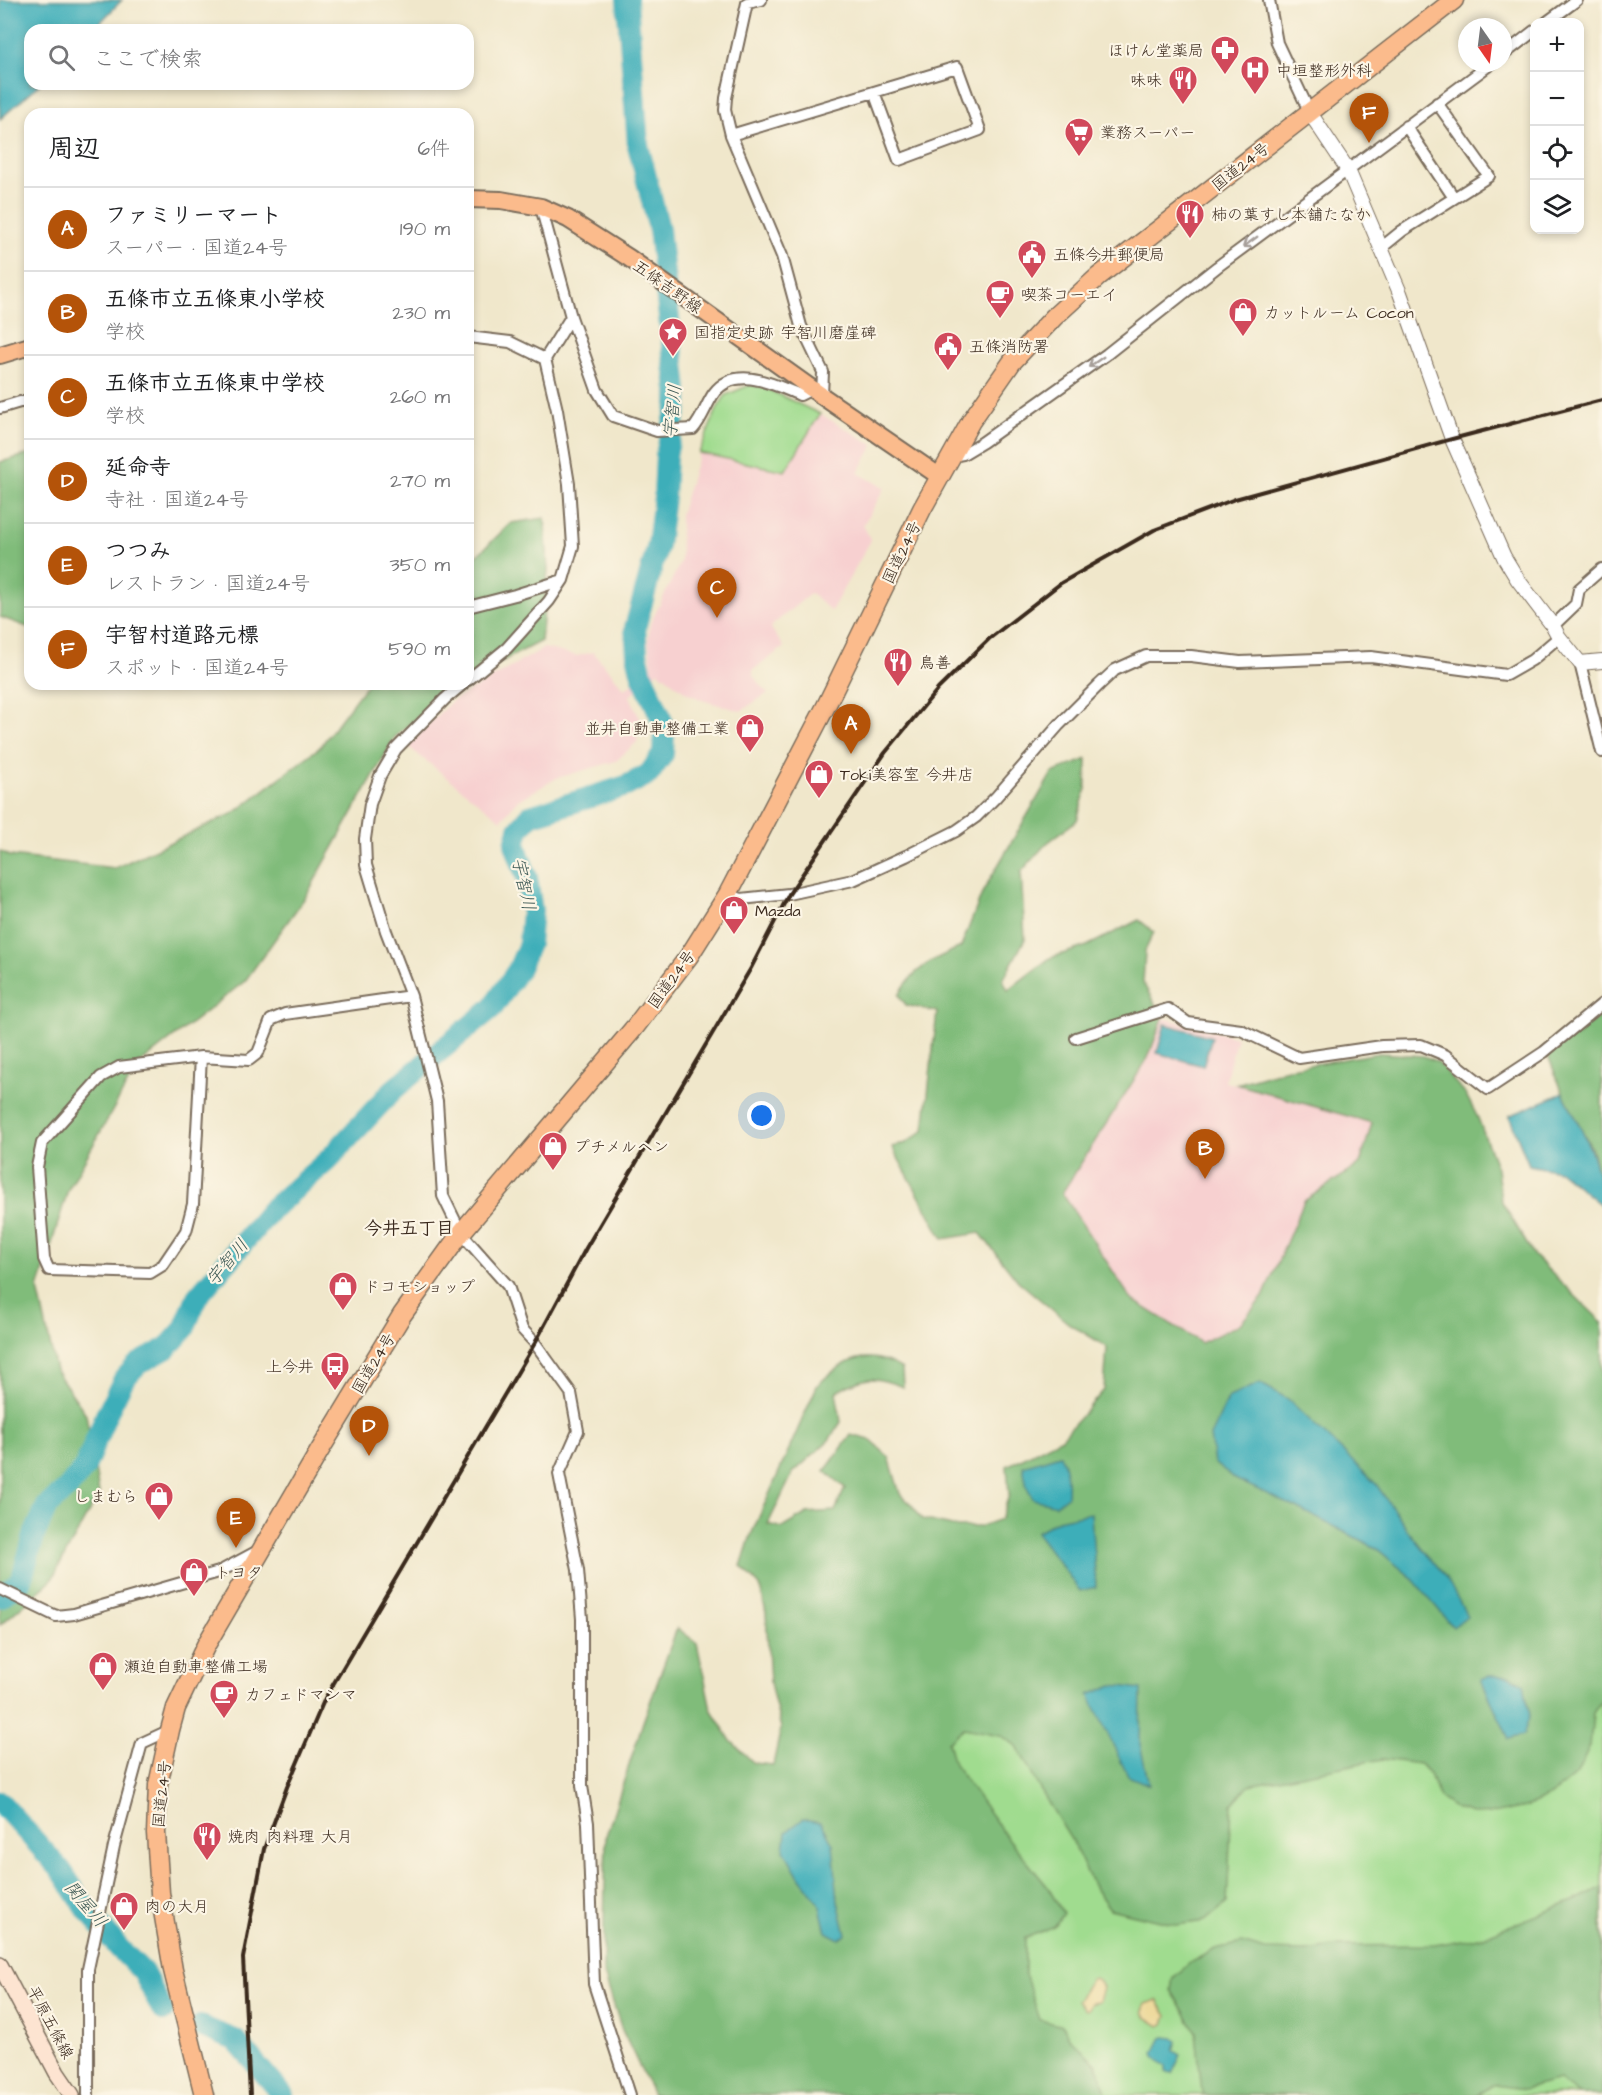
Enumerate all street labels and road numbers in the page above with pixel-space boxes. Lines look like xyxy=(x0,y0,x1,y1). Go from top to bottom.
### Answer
street label: 国道24号 xyxy=(1207,137,1274,196)
street label: 五條吉野線 xyxy=(628,255,707,319)
street label: 国道24号 xyxy=(877,517,927,588)
street label: 国道24号 xyxy=(643,946,701,1014)
street label: 国道24号 xyxy=(347,1329,401,1398)
street label: 国道24号 xyxy=(147,1759,176,1829)
street label: 平原五條線 xyxy=(22,1982,79,2063)

